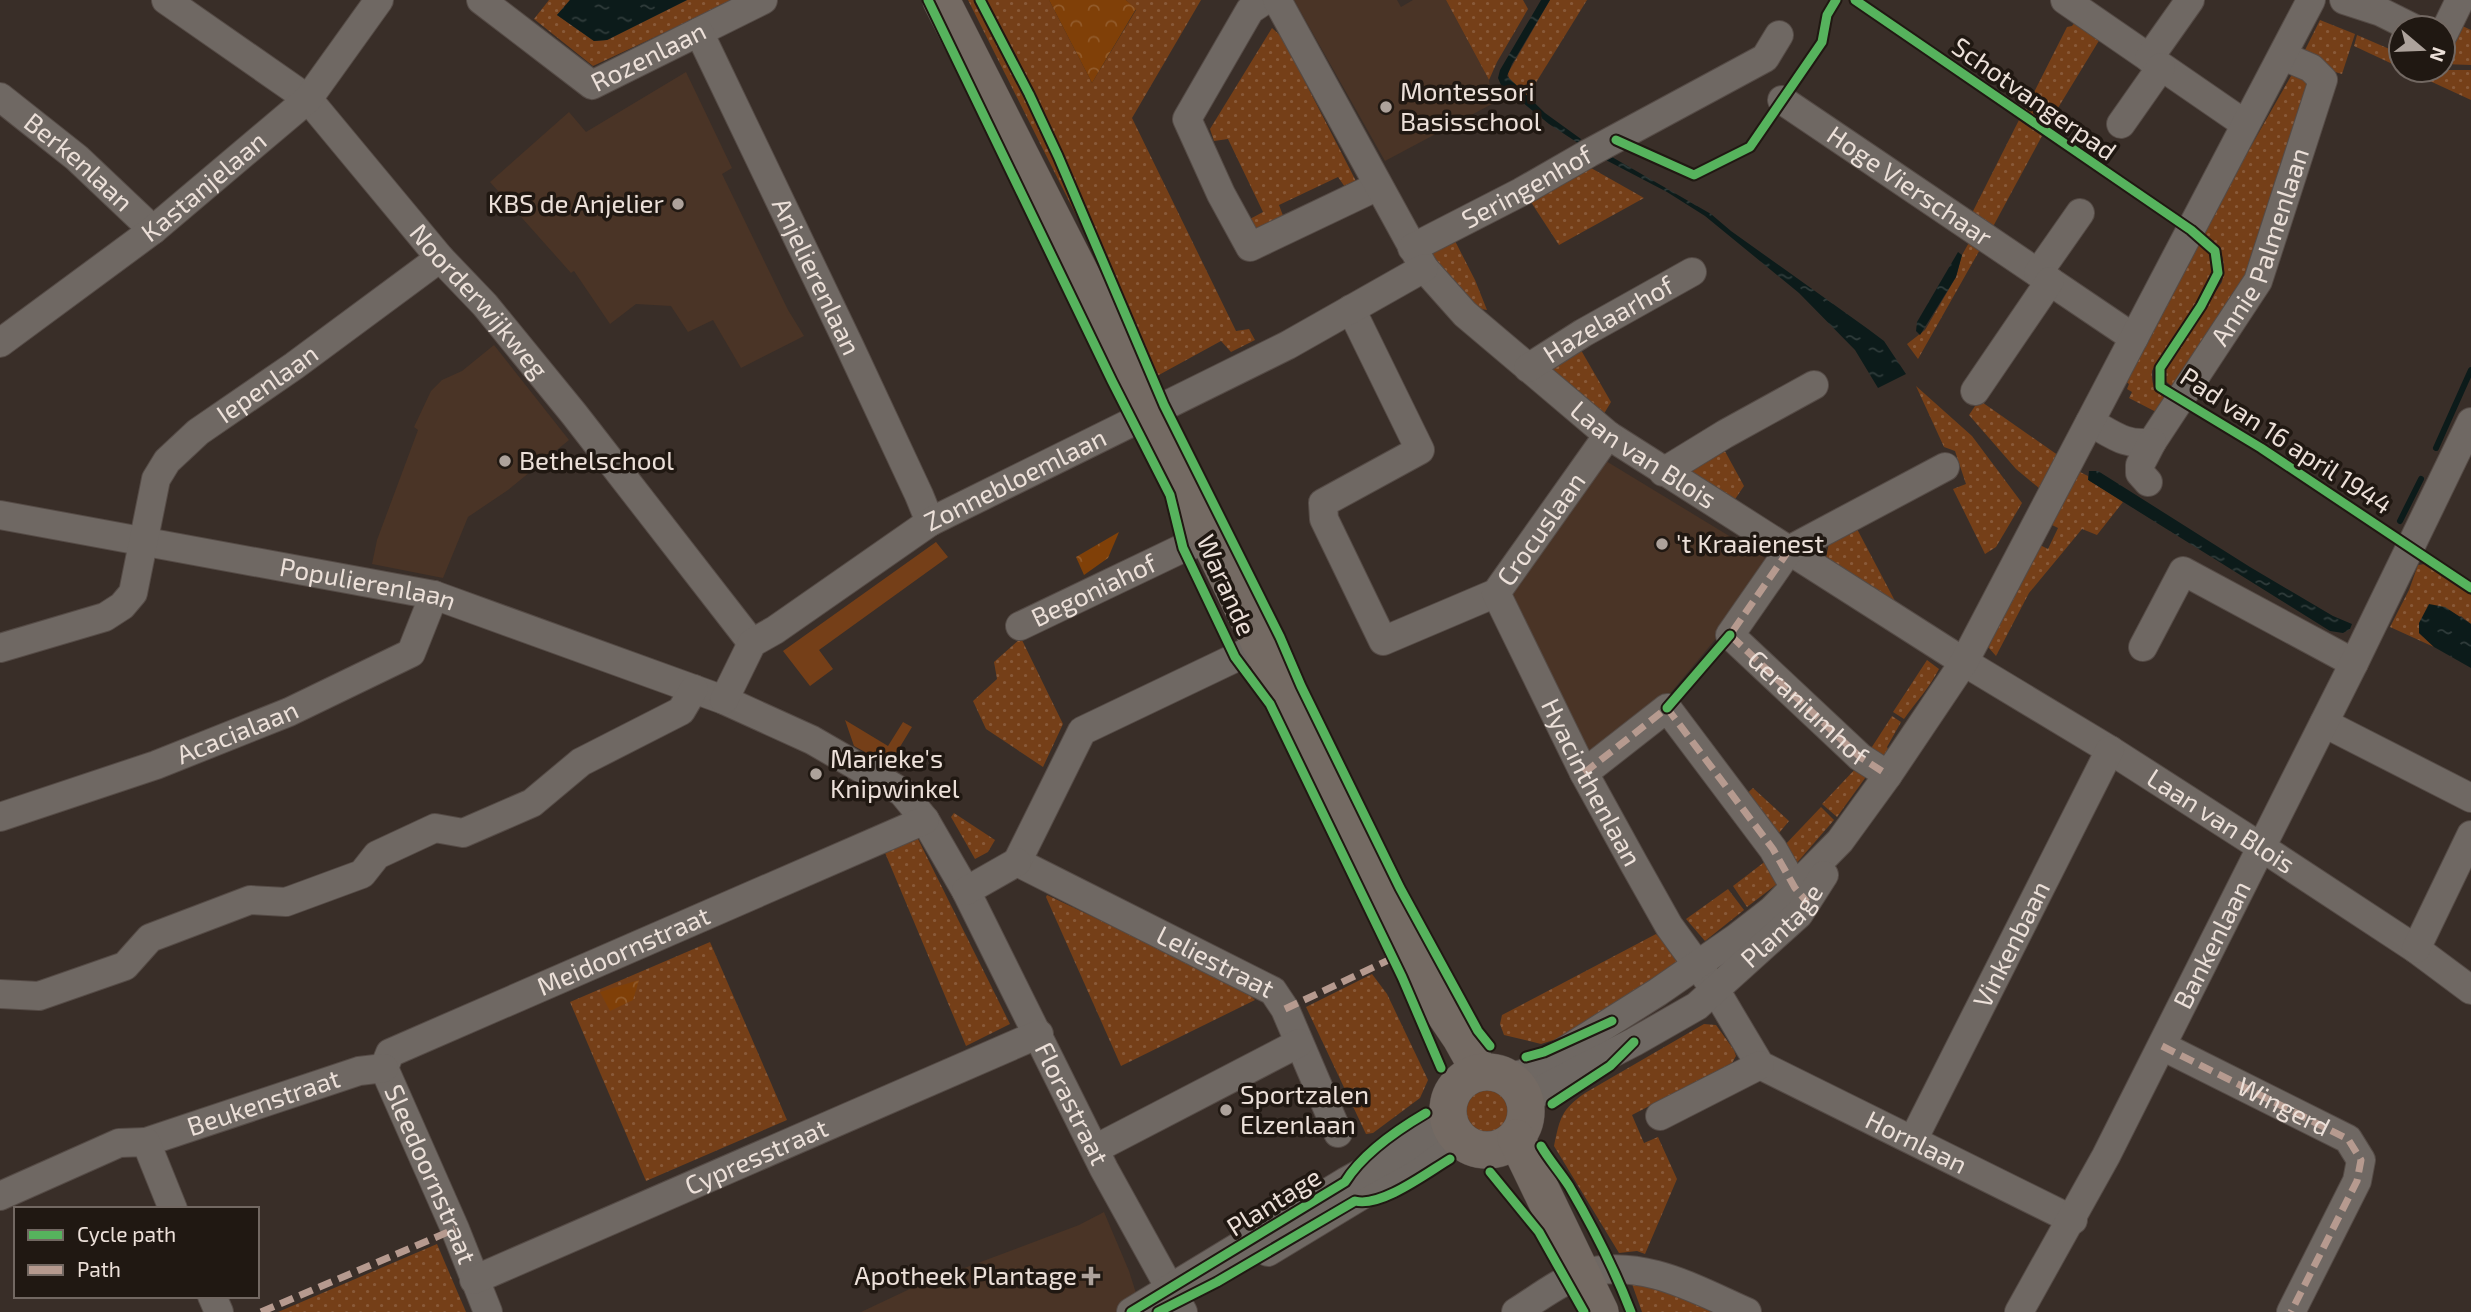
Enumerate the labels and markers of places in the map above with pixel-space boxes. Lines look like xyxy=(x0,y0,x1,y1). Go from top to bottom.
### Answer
place label: Montessori Basisschool xyxy=(1400,75,1542,136)
marker: Montessori Basisschool xyxy=(1378,99,1394,115)
place label: KBS de Anjelier xyxy=(488,187,664,218)
marker: KBS de Anjelier xyxy=(670,196,686,212)
place label: Bethelschool xyxy=(519,444,674,475)
marker: Bethelschool xyxy=(497,453,513,469)
place label: 't Kraaienest xyxy=(1676,527,1824,558)
marker: 't Kraaienest xyxy=(1654,536,1670,552)
place label: Marieke's Knipwinkel xyxy=(830,742,960,803)
marker: Marieke's Knipwinkel xyxy=(808,766,824,782)
place label: Sportzalen Elzenlaan xyxy=(1240,1078,1369,1139)
marker: Sportzalen Elzenlaan xyxy=(1218,1102,1234,1118)
place label: Apotheek Plantage xyxy=(854,1259,1077,1290)
marker: Apotheek Plantage xyxy=(1083,1268,1099,1284)

